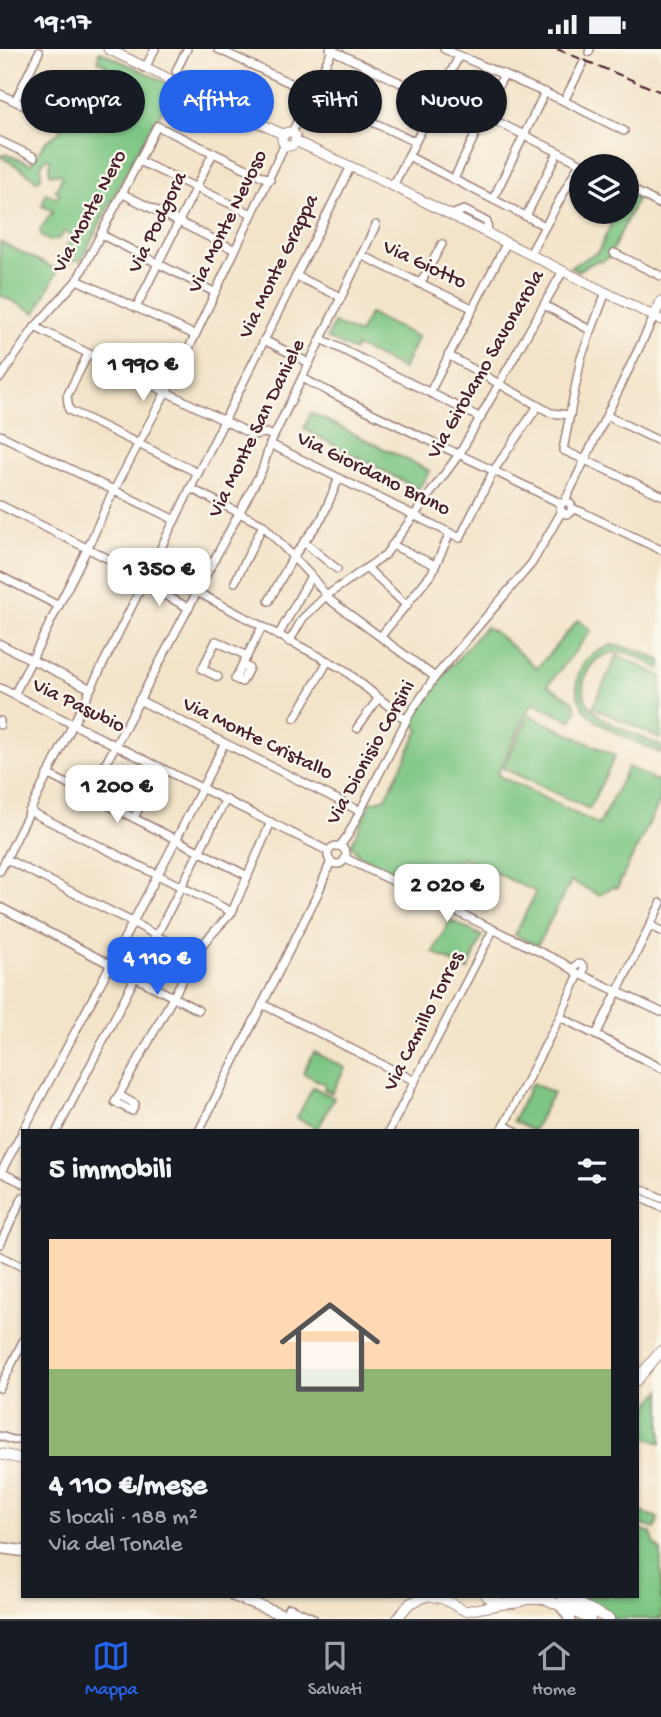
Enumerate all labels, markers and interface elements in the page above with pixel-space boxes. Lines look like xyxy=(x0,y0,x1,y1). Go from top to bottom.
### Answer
text: 19:17 xyxy=(35,9,91,40)
chip: Compra xyxy=(21,70,145,133)
chip: Affitta xyxy=(159,70,274,133)
chip: Filtri xyxy=(288,70,382,133)
chip: Nuovo xyxy=(396,70,507,133)
street label: Via Monte Nero xyxy=(48,146,134,279)
street label: Via Monte Nevoso xyxy=(183,146,274,299)
map controls xyxy=(569,154,639,224)
button: layers xyxy=(569,154,639,224)
street label: Via Podgora xyxy=(123,167,195,279)
street label: Via Monte Grappa xyxy=(234,190,326,344)
street label: Via Giotto xyxy=(377,235,470,296)
street label: Via Girolamo Savonarola xyxy=(422,265,552,465)
street label: Via Monte San Daniele xyxy=(204,335,313,523)
pin: 1 990 € xyxy=(78,343,208,403)
text: 1 990 € xyxy=(108,352,178,379)
street label: Via Giordano Bruno xyxy=(291,427,454,523)
pin: 1 350 € xyxy=(94,549,224,608)
text: 1 350 € xyxy=(124,557,194,584)
street label: Via Pasubio xyxy=(27,673,129,740)
street label: Via Dionisio Corsini xyxy=(321,676,422,830)
street label: Via Monte Cristallo xyxy=(177,692,336,787)
pin: 1 200 € xyxy=(52,765,182,825)
text: 1 200 € xyxy=(81,774,153,801)
pin: 2 020 € xyxy=(382,865,512,924)
text: 2 020 € xyxy=(410,873,484,900)
pin: 4 110 € xyxy=(92,937,222,997)
text: 4 110 € xyxy=(123,946,191,973)
street label: Via Camillo Torres xyxy=(379,947,471,1097)
icon: filters xyxy=(573,1152,611,1190)
text: 5 immobili xyxy=(49,1154,172,1189)
icon: home xyxy=(267,1284,393,1410)
text: 4 110 €/mese xyxy=(49,1470,207,1505)
text: 5 locali · 188 m² xyxy=(49,1505,198,1532)
text: Via del Tonale xyxy=(49,1532,182,1559)
tab: Mappa xyxy=(85,1637,138,1702)
tab: Salvati xyxy=(308,1637,362,1702)
tab: Home xyxy=(532,1637,576,1702)

